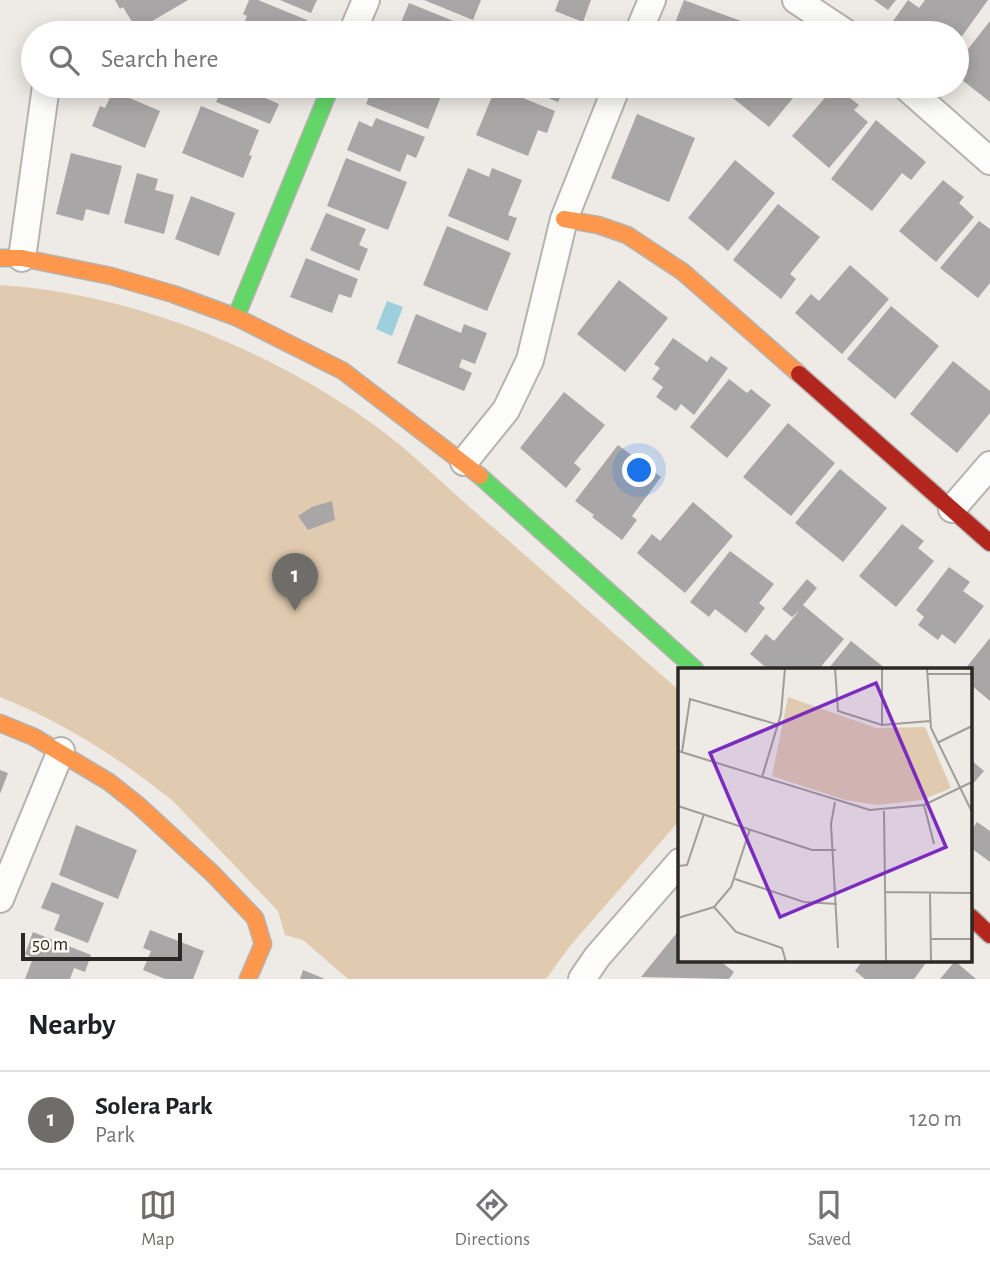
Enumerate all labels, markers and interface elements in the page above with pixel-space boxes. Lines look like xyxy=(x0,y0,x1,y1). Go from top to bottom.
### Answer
search box xyxy=(21,21,969,98)
icon: search xyxy=(45,41,83,79)
text: Search here xyxy=(101,46,219,72)
your location xyxy=(622,453,656,487)
pin: 1 xyxy=(272,553,318,611)
inset map xyxy=(678,668,972,962)
scale bar xyxy=(21,930,182,962)
text: 50 m xyxy=(32,935,68,954)
text: Nearby xyxy=(28,1010,116,1040)
text: Solera Park xyxy=(95,1093,213,1119)
text: 1 xyxy=(47,1108,55,1131)
text: 120 m xyxy=(909,1108,962,1131)
text: Park xyxy=(95,1124,135,1147)
tab: Map xyxy=(139,1186,177,1251)
tab: Directions xyxy=(454,1186,530,1251)
tab: Saved xyxy=(808,1186,851,1251)

